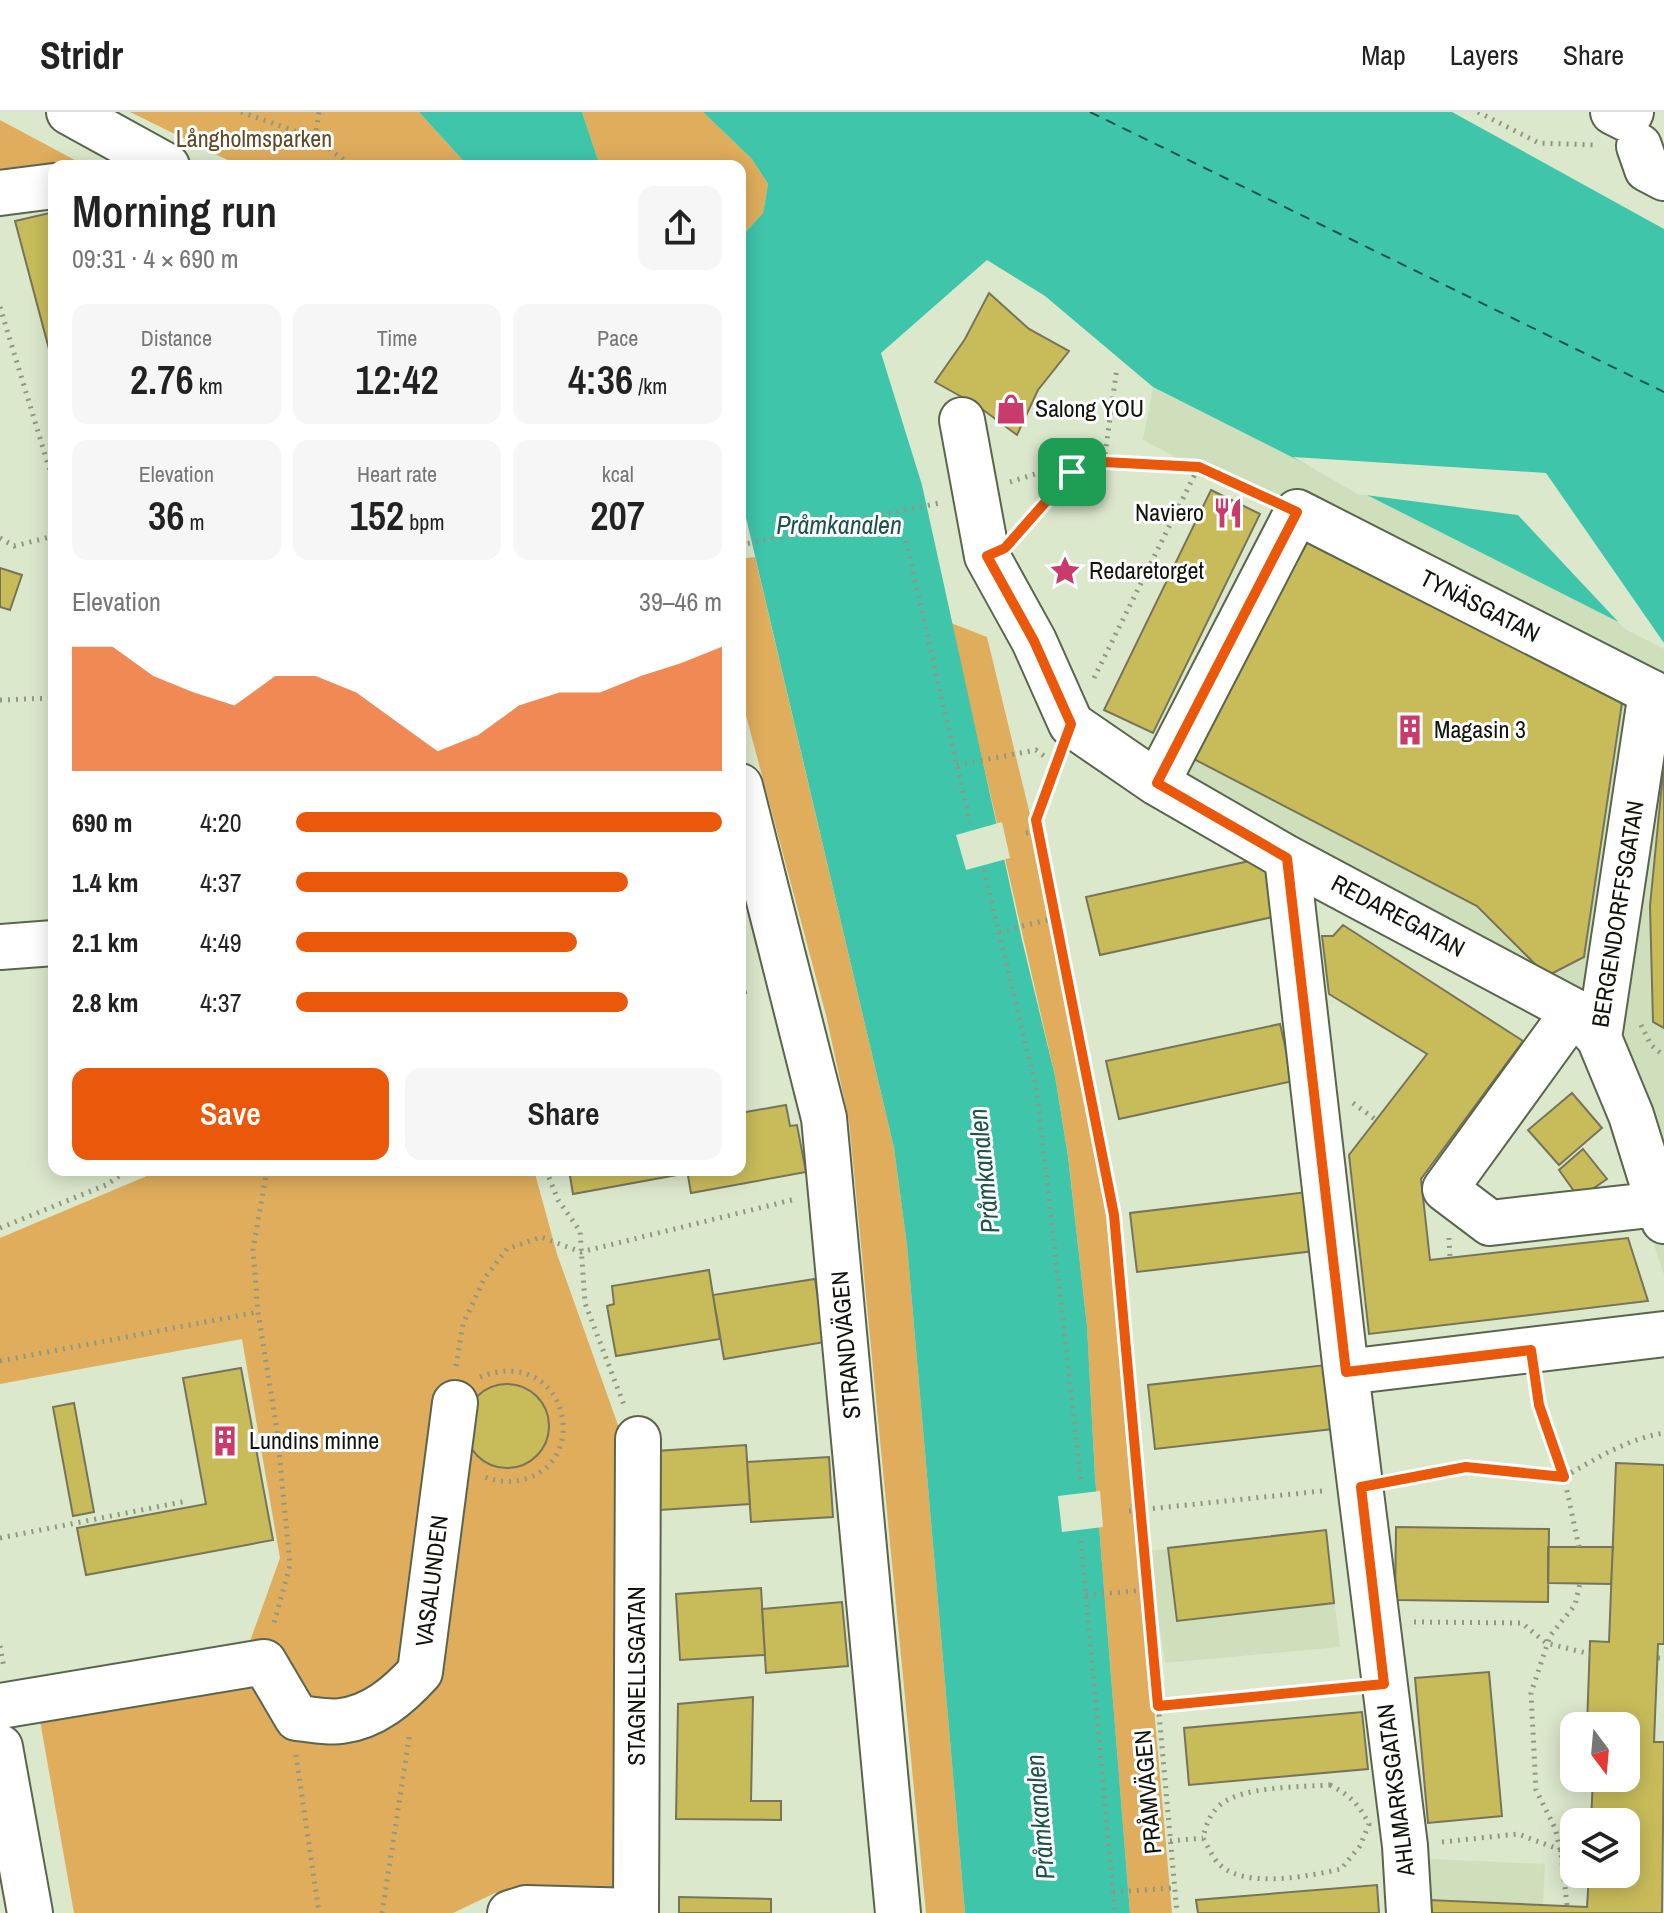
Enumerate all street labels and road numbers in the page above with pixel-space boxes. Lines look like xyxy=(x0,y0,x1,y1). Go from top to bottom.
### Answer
street label: TYNÄSGATAN xyxy=(1415,561,1546,649)
street label: BERGENDORFFSGATAN xyxy=(1583,798,1651,1029)
street label: REDAREGATAN xyxy=(1326,866,1471,964)
street label: STRANDVÄGEN xyxy=(823,1270,867,1420)
street label: VASALUNDEN xyxy=(407,1513,455,1648)
street label: STAGNELLSGATAN xyxy=(620,1586,652,1766)
street label: AHLMARKSGATAN xyxy=(1369,1702,1422,1879)
street label: PRÅMVÄGEN xyxy=(1126,1729,1168,1855)

